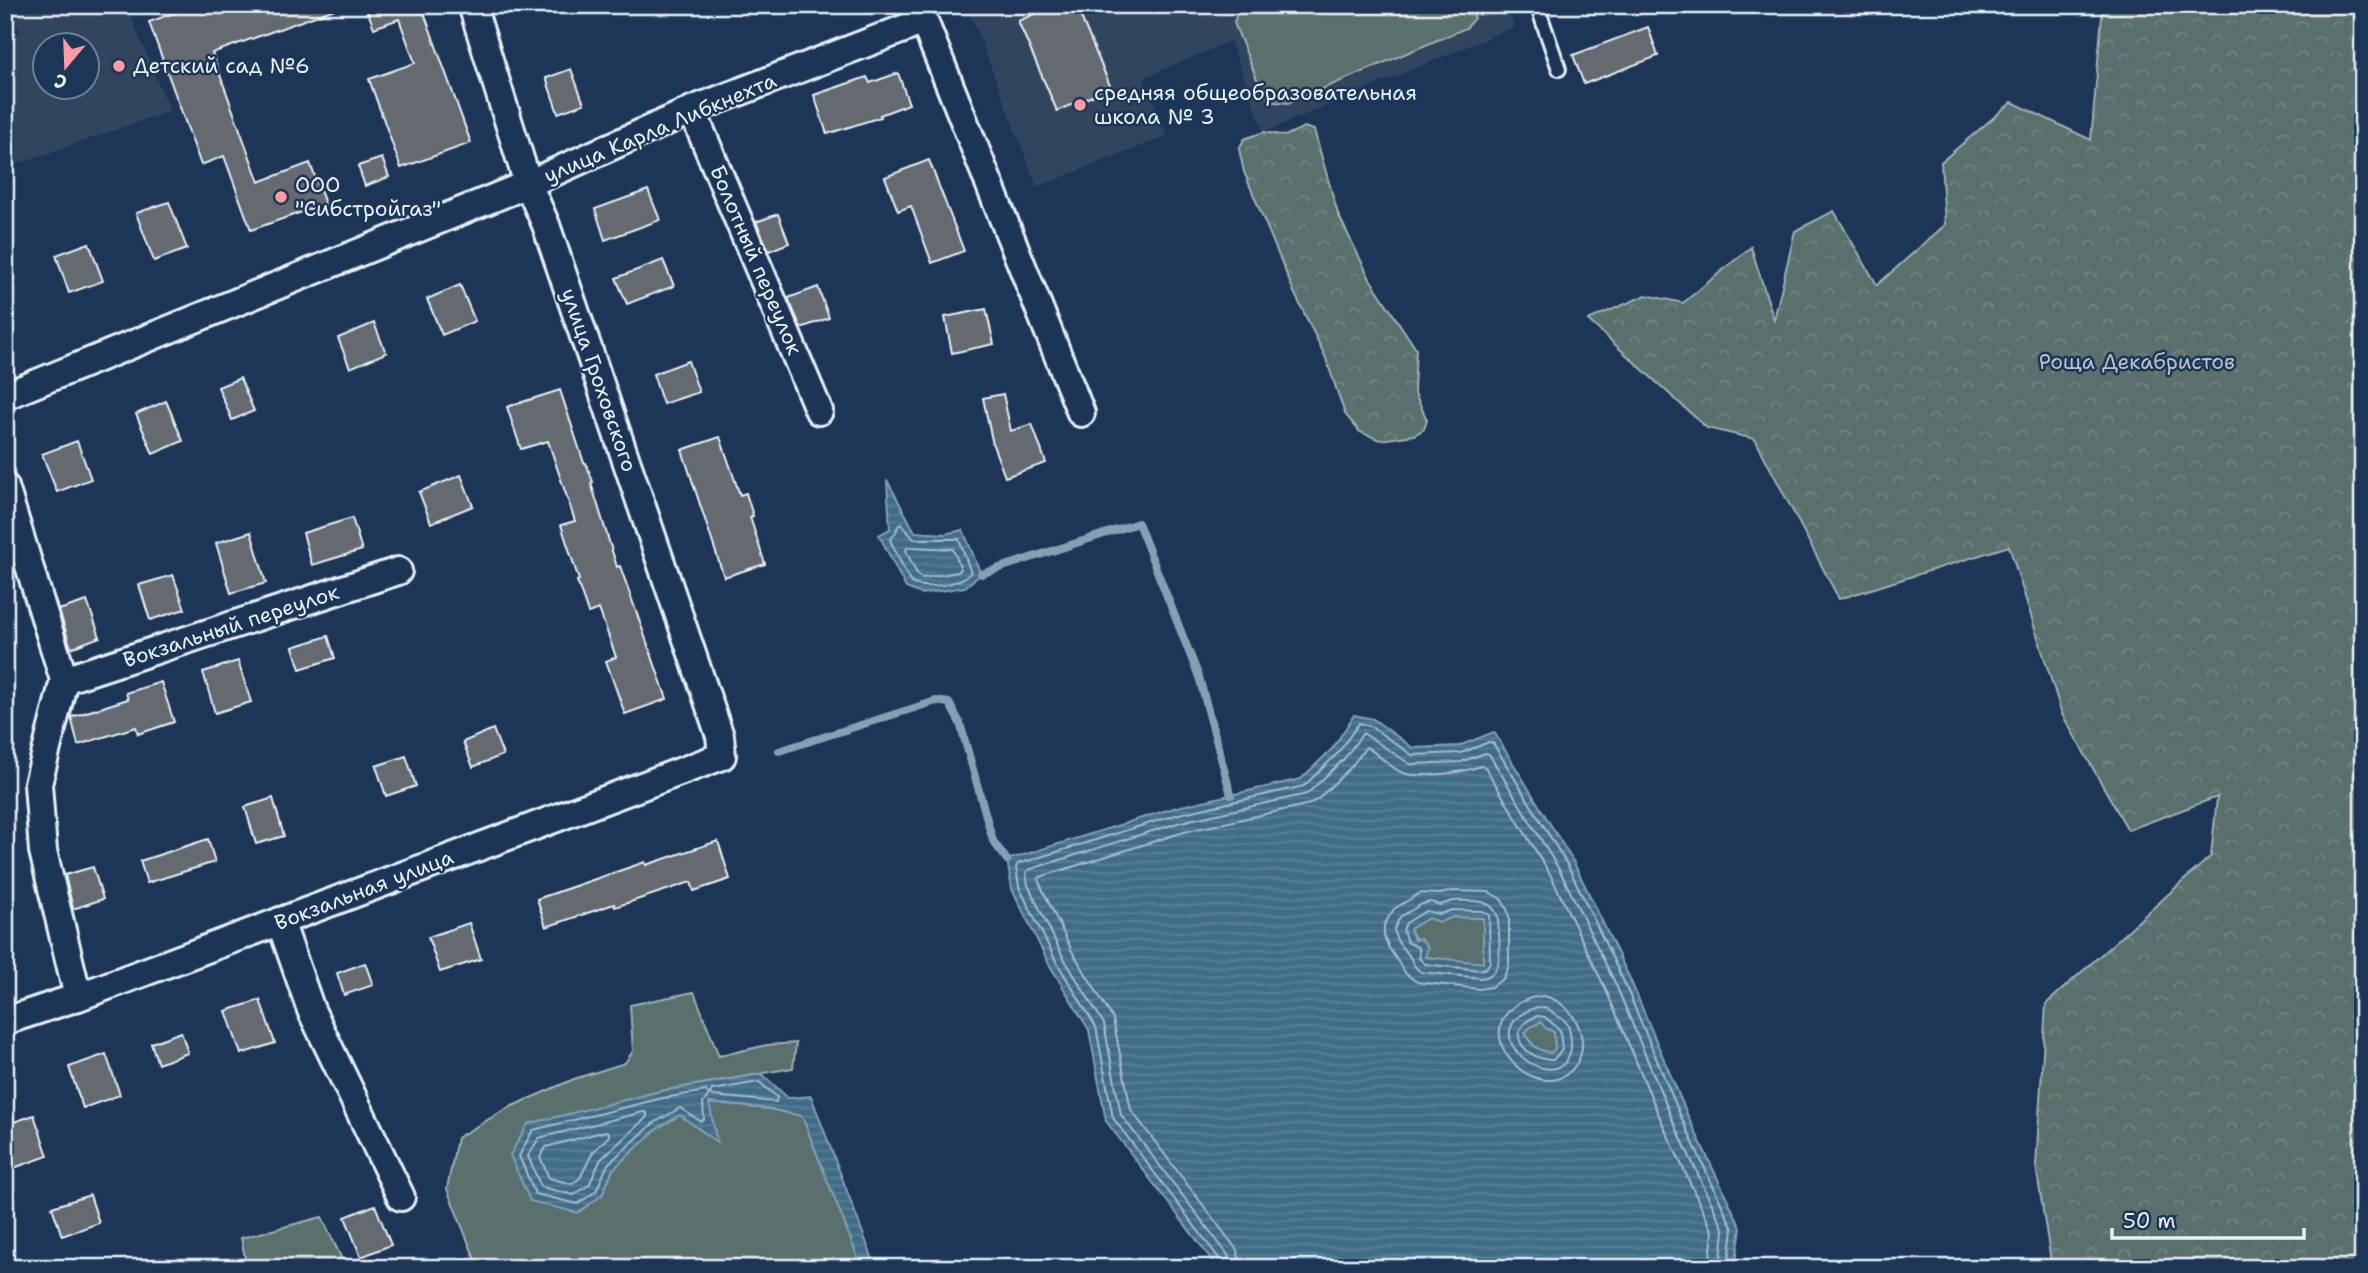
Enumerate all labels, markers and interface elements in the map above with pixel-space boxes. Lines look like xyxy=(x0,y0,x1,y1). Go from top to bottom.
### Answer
north arrow xyxy=(32,32,102,102)
place label: Детский сад №6 xyxy=(133,52,310,80)
marker: Детский сад №6 xyxy=(111,58,127,74)
street label: улица Карла Либкнехта xyxy=(540,66,780,190)
text: С xyxy=(51,68,70,95)
place label: средняя общеобразовательная школа № 3 xyxy=(1094,79,1417,131)
marker: средняя общеобразовательная школа № 3 xyxy=(1072,97,1088,113)
street label: Болотный переулок xyxy=(703,161,809,359)
place label: ООО "Сибстройгаз" xyxy=(295,171,441,223)
marker: ООО "Сибстройгаз" xyxy=(273,189,289,205)
street label: улица Гроховского xyxy=(554,284,644,476)
park label: Роща Декабристов xyxy=(2039,348,2235,376)
street label: Вокзальный переулок xyxy=(120,578,342,674)
street label: Вокзальная улица xyxy=(271,843,457,937)
scale bar xyxy=(2112,1196,2305,1240)
text: 50 m xyxy=(2123,1207,2176,1235)

